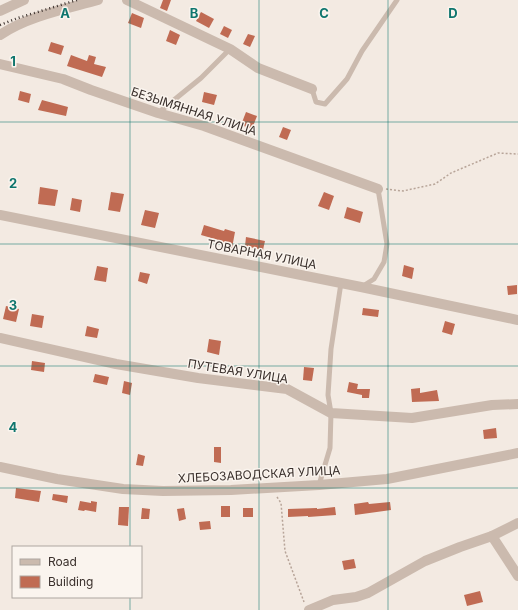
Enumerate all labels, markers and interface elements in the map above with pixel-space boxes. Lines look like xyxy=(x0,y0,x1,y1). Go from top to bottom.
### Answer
text: A xyxy=(60,5,70,21)
text: B xyxy=(190,5,199,21)
text: C xyxy=(319,5,329,21)
text: D xyxy=(448,5,458,21)
text: 1 xyxy=(10,53,16,69)
street label: БЕЗЫМЯННАЯ УЛИЦА xyxy=(129,84,259,138)
text: 2 xyxy=(9,175,17,191)
street label: ТОВАРНАЯ УЛИЦА xyxy=(206,236,318,272)
text: 3 xyxy=(9,297,17,313)
street label: ПУТЕВАЯ УЛИЦА xyxy=(187,356,289,386)
text: 4 xyxy=(9,419,18,435)
street label: ХЛЕБОЗАВОДСКАЯ УЛИЦА xyxy=(177,462,341,486)
legend xyxy=(12,546,142,598)
text: Road xyxy=(48,554,77,569)
text: Building xyxy=(48,574,93,589)

